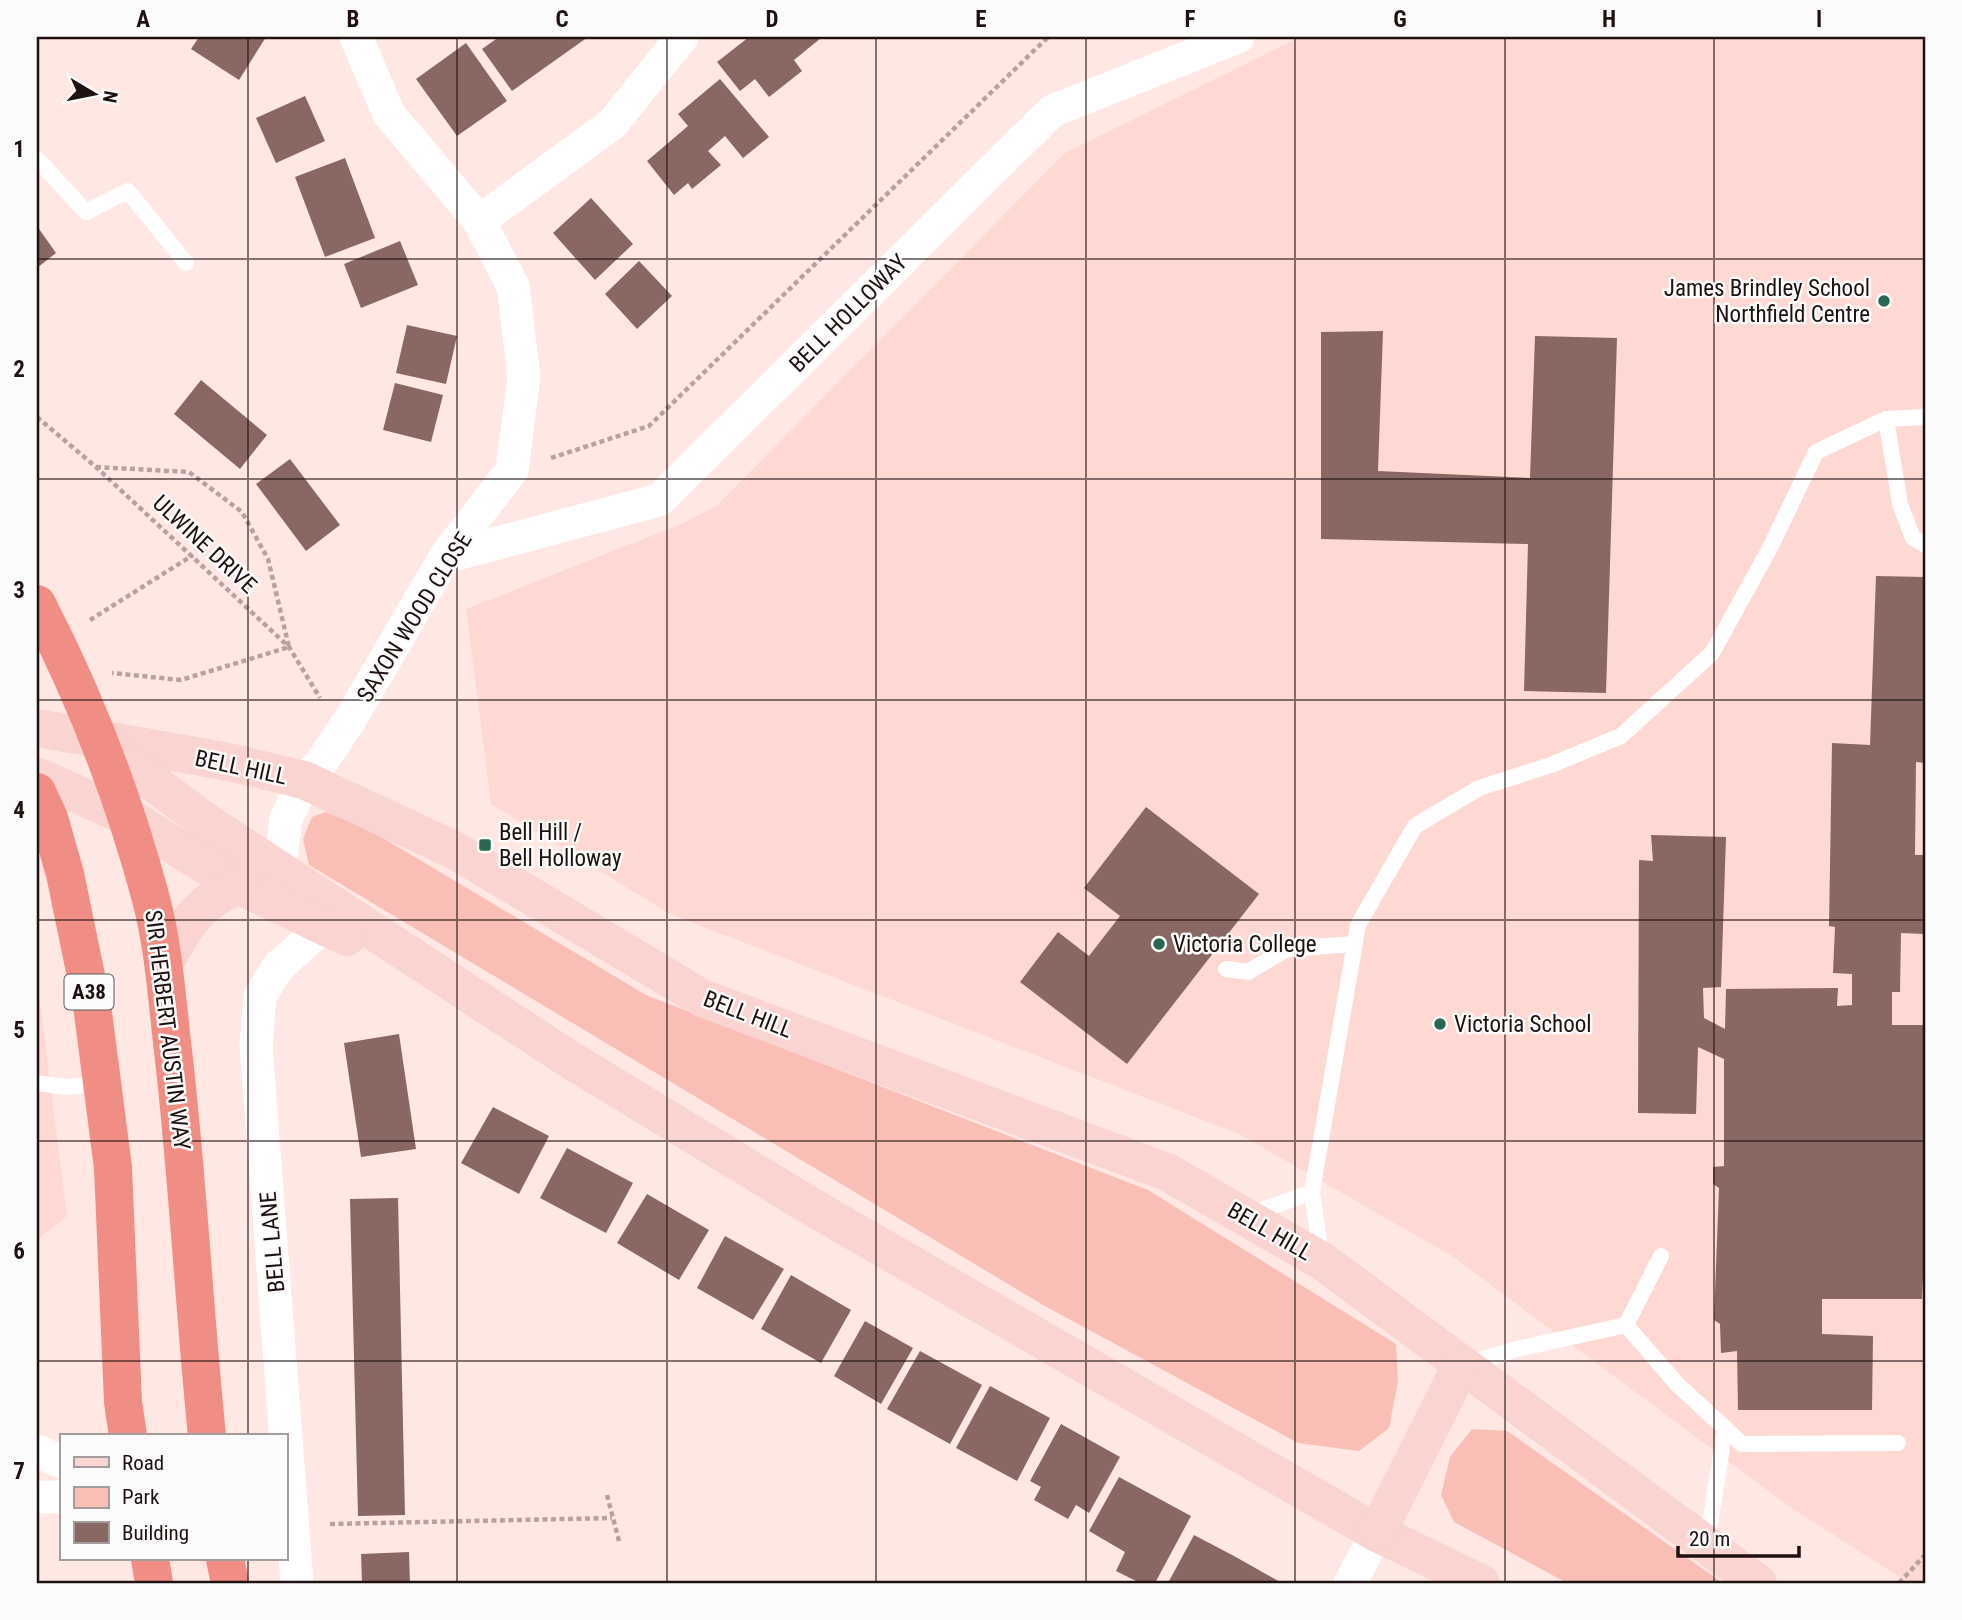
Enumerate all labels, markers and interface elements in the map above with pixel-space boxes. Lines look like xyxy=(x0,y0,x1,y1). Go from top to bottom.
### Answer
text: A xyxy=(136,6,150,33)
text: B xyxy=(347,6,359,33)
text: C xyxy=(555,6,569,33)
text: D xyxy=(766,6,779,33)
text: E xyxy=(975,6,987,33)
text: F xyxy=(1185,6,1196,33)
text: G xyxy=(1393,6,1407,33)
text: H xyxy=(1602,6,1616,33)
text: I xyxy=(1816,6,1822,33)
north arrow xyxy=(60,60,130,130)
text: N xyxy=(98,89,123,105)
text: 1 xyxy=(13,136,25,163)
street label: BELL HOLLOWAY xyxy=(784,249,913,378)
place label: James Brindley School Northfield Centre xyxy=(1664,275,1870,328)
marker: James Brindley School Northfield Centre xyxy=(1876,293,1892,309)
text: 2 xyxy=(13,356,25,383)
street label: ULWINE DRIVE xyxy=(147,490,262,599)
street label: SAXON WOOD CLOSE xyxy=(351,527,478,707)
text: 3 xyxy=(13,577,25,604)
street label: BELL HILL xyxy=(193,745,289,790)
text: 4 xyxy=(13,797,25,824)
place label: Bell Hill / Bell Holloway xyxy=(499,819,622,872)
marker: Bell Hill / Bell Holloway xyxy=(477,837,493,853)
street label: SIR HERBERT AUSTIN WAY xyxy=(139,908,196,1152)
place label: Victoria College xyxy=(1173,931,1317,958)
marker: Victoria College xyxy=(1151,936,1167,952)
road number: A38 xyxy=(64,974,114,1010)
street label: BELL HILL xyxy=(700,985,796,1044)
place label: Victoria School xyxy=(1454,1011,1592,1038)
marker: Victoria School xyxy=(1432,1016,1448,1032)
text: 5 xyxy=(13,1017,25,1044)
street label: BELL LANE xyxy=(255,1190,290,1294)
street label: BELL HILL xyxy=(1223,1196,1317,1266)
text: 6 xyxy=(13,1238,25,1265)
legend xyxy=(60,1434,287,1560)
text: Road xyxy=(122,1451,164,1475)
text: 7 xyxy=(13,1458,25,1485)
text: Park xyxy=(122,1485,160,1509)
scale bar xyxy=(1678,1515,1799,1559)
text: Building xyxy=(122,1521,189,1545)
text: 20 m xyxy=(1689,1527,1730,1551)

